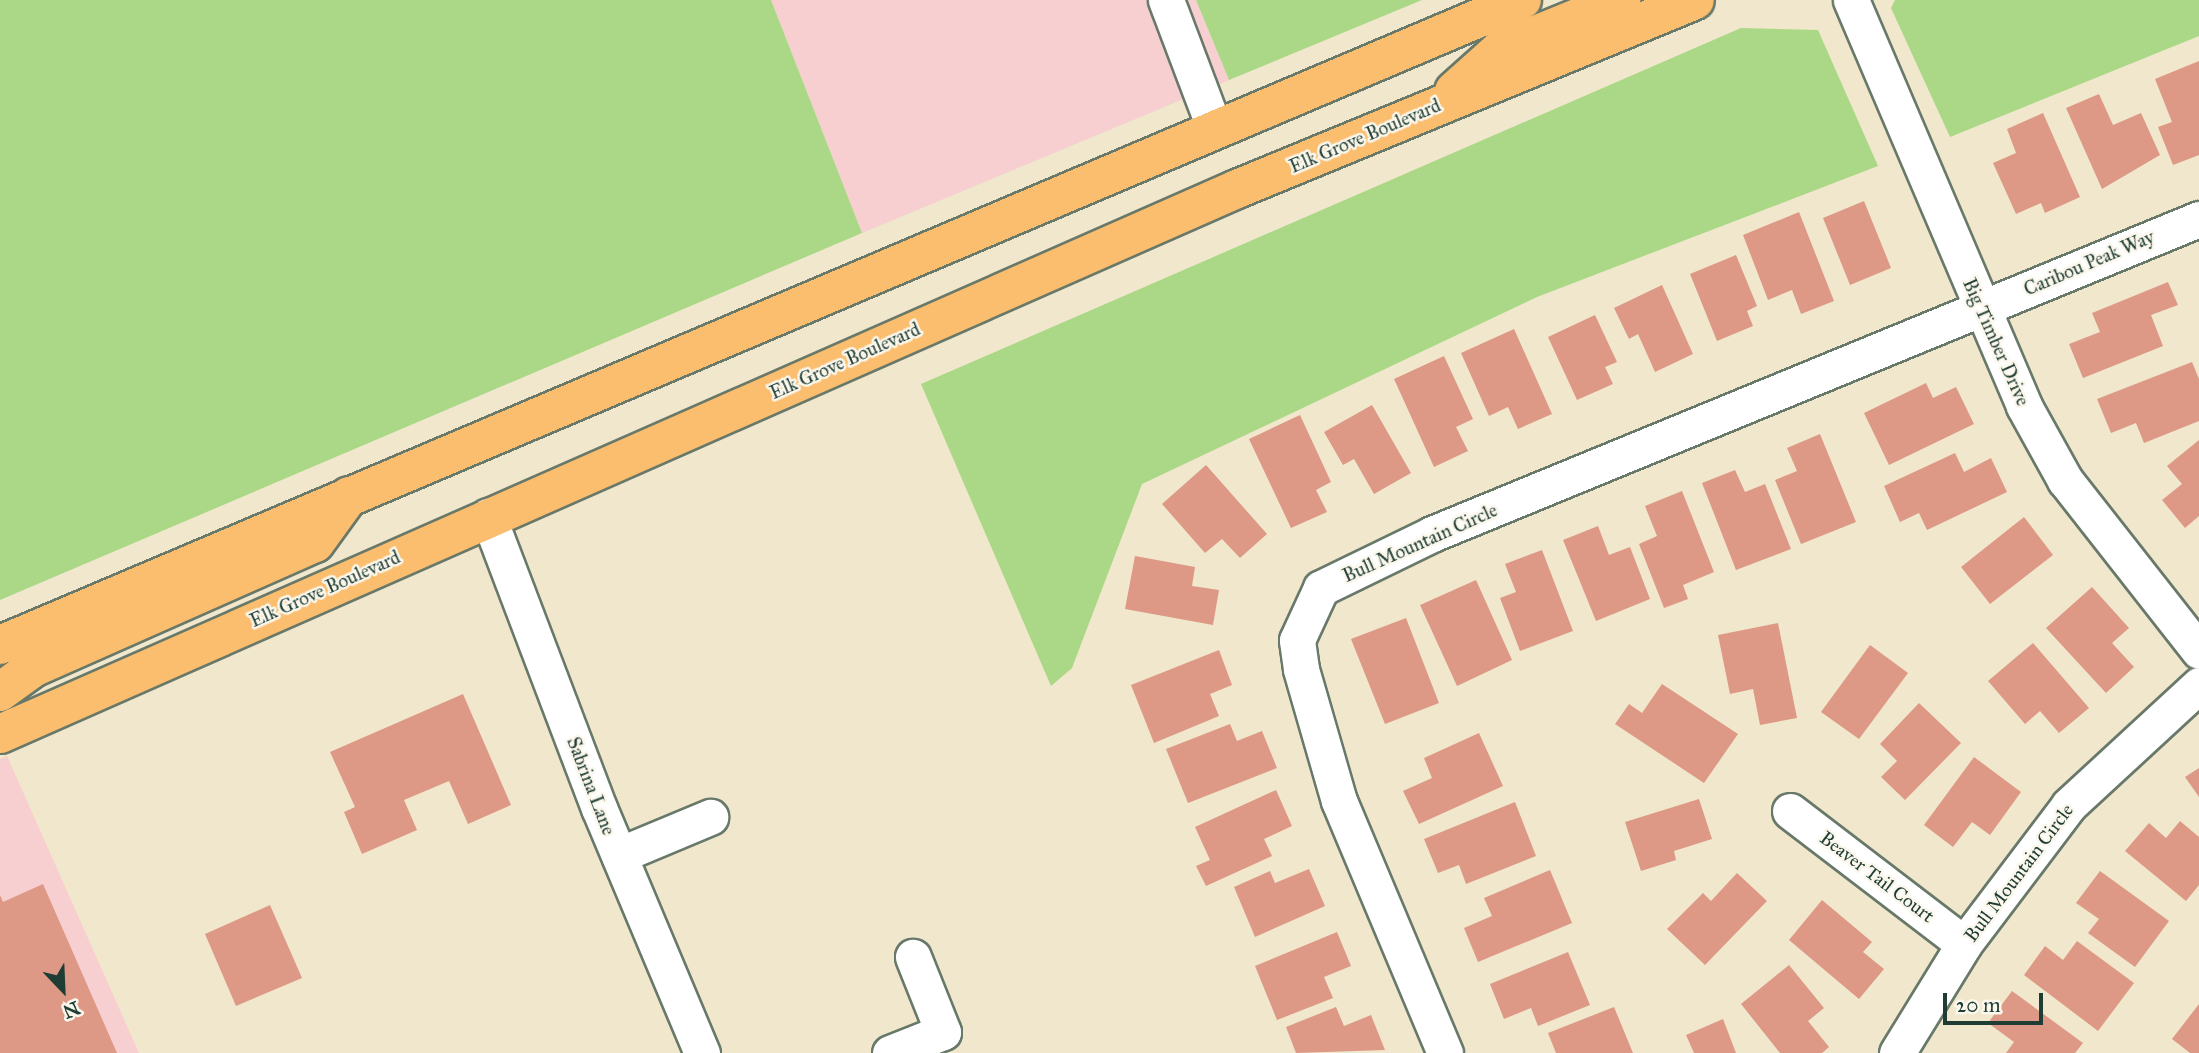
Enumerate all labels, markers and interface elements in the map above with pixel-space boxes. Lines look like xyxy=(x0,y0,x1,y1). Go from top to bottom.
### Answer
street label: Elk Grove Boulevard xyxy=(1286,94,1444,178)
street label: Caribou Peak Way xyxy=(2020,225,2158,301)
street label: Big Timber Drive xyxy=(1958,275,2034,409)
street label: Elk Grove Boulevard xyxy=(766,318,924,404)
street label: Bull Mountain Circle xyxy=(1339,499,1501,587)
street label: Elk Grove Boulevard xyxy=(246,546,404,632)
street label: Sabrina Lane xyxy=(562,734,620,838)
street label: Bull Mountain Circle xyxy=(1960,799,2078,947)
street label: Beaver Tail Court xyxy=(1815,827,1939,927)
north arrow xyxy=(28,955,98,1025)
scale bar xyxy=(1947,979,2047,1023)
text: 20 m xyxy=(1956,992,2001,1018)
text: N xyxy=(59,996,83,1024)

